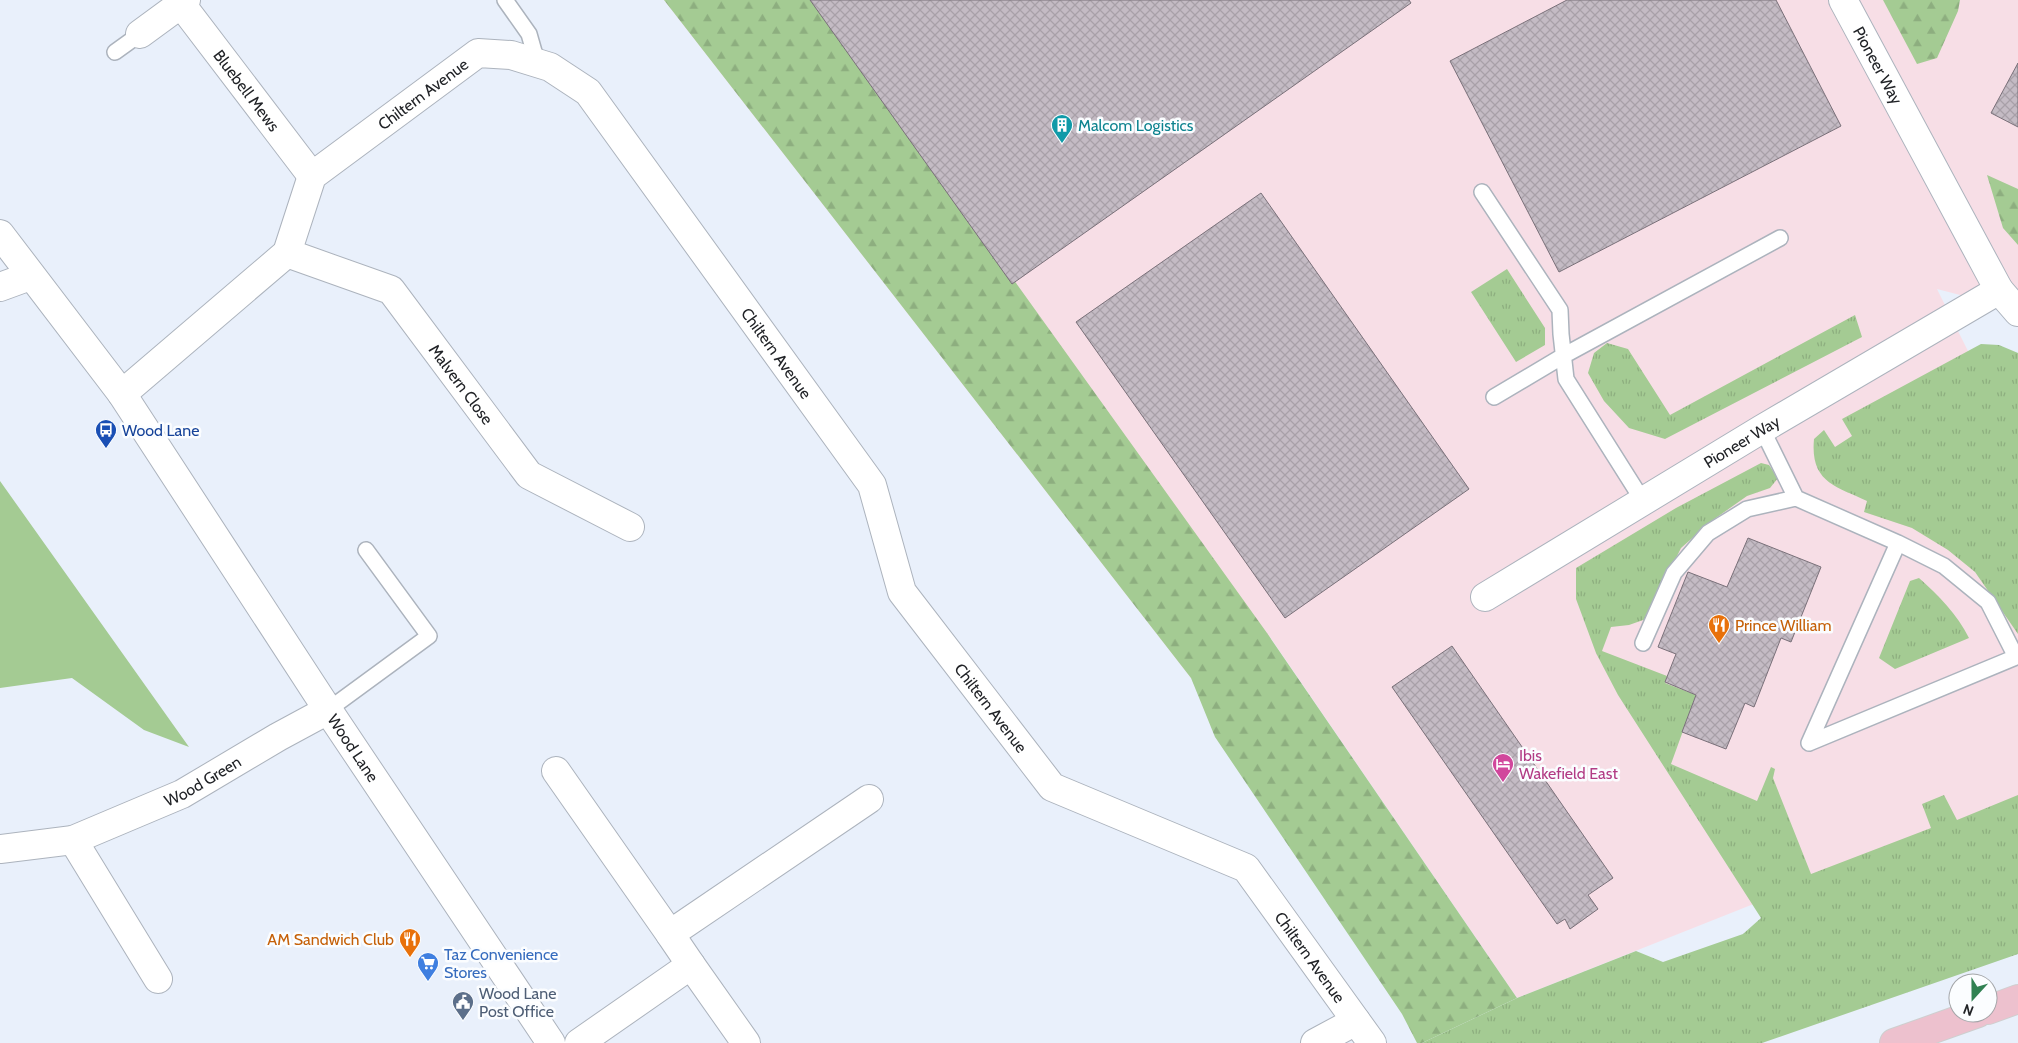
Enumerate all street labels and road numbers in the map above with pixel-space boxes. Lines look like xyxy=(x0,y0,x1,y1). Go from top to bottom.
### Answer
street label: Pioneer Way xyxy=(1849,23,1907,107)
street label: Bluebell Mews xyxy=(210,46,284,135)
street label: Chiltern Avenue xyxy=(374,54,472,134)
street label: Chiltern Avenue xyxy=(737,304,816,402)
street label: Malvern Close xyxy=(425,341,497,428)
street label: Pioneer Way xyxy=(1700,411,1783,472)
street label: Chiltern Avenue xyxy=(951,659,1031,756)
street label: Wood Lane xyxy=(324,710,383,785)
street label: Wood Green xyxy=(161,752,244,810)
street label: Chiltern Avenue xyxy=(1271,908,1349,1006)

